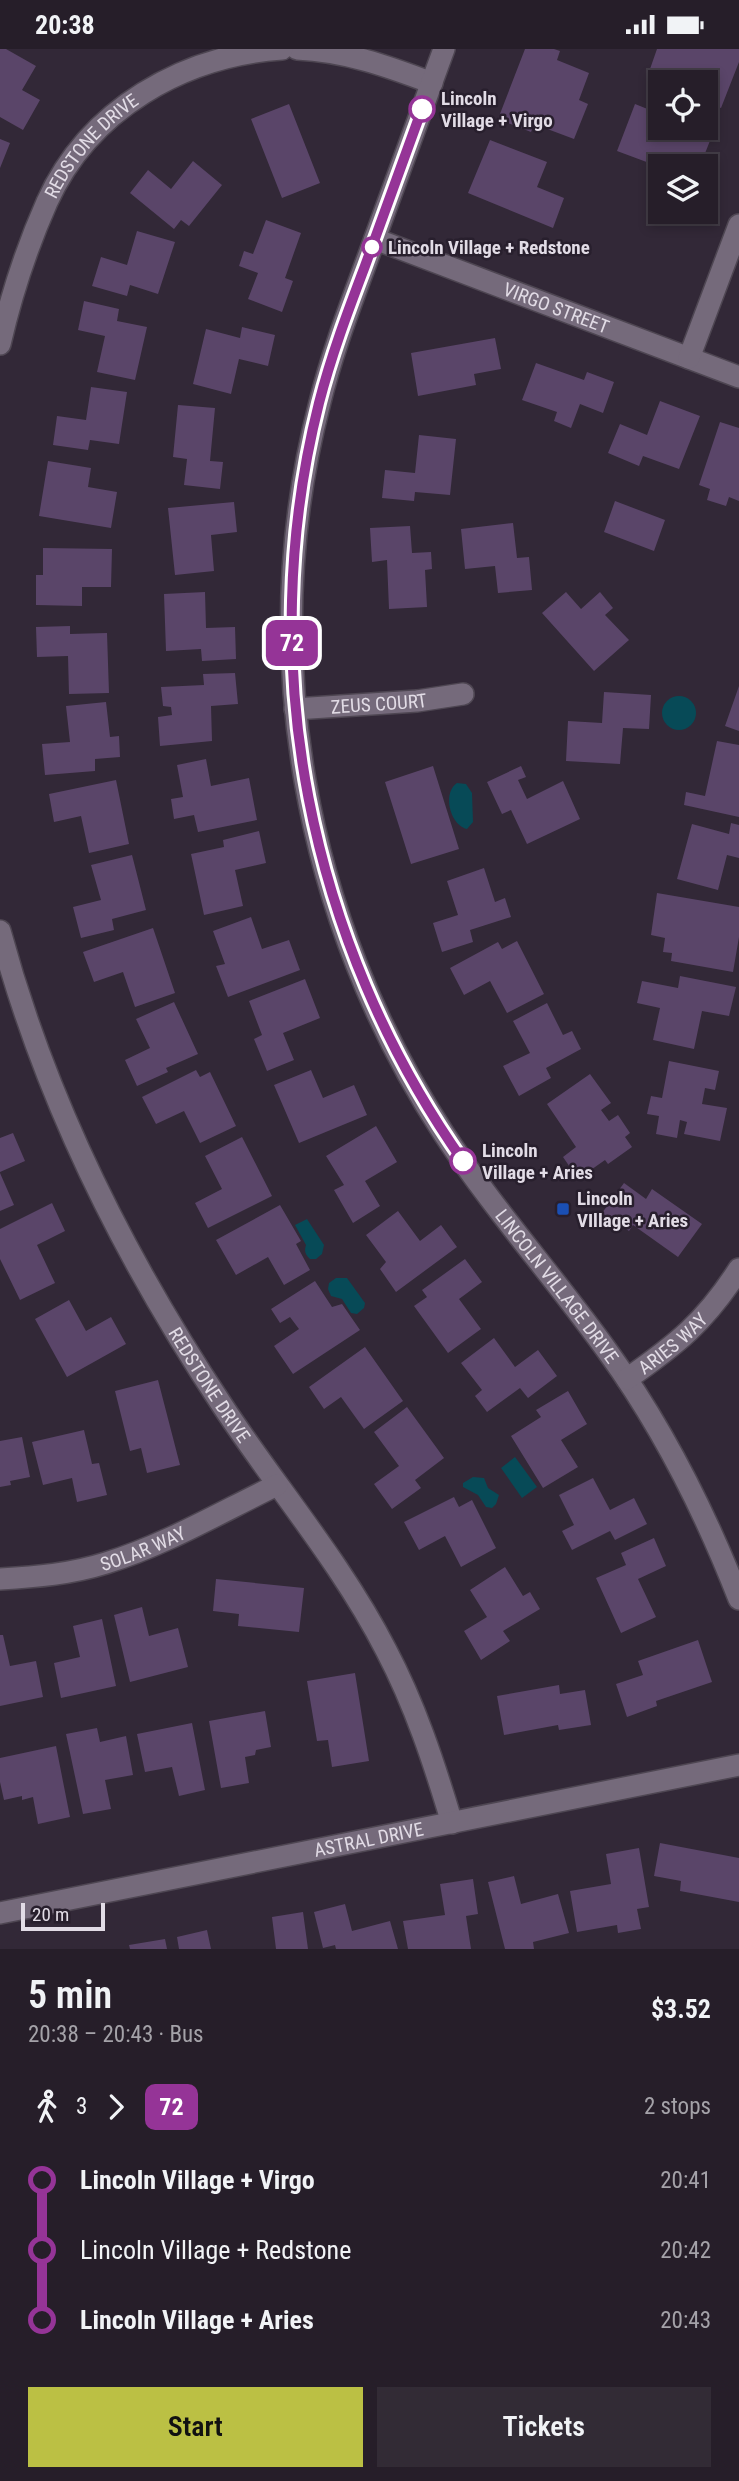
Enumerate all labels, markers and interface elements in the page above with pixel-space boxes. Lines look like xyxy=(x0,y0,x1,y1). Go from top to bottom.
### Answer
text: 20:38 xyxy=(35,10,95,40)
map controls xyxy=(648,70,718,224)
button: locate xyxy=(648,70,718,140)
place label: Lincoln Village + Virgo xyxy=(441,87,553,132)
street label: REDSTONE DRIVE xyxy=(39,88,142,202)
marker: Lincoln Village + Virgo xyxy=(409,96,435,122)
button: layers xyxy=(648,154,718,224)
place label: Lincoln Village + Redstone xyxy=(388,236,590,259)
marker: Lincoln Village + Redstone xyxy=(362,237,382,257)
street label: VIRGO STREET xyxy=(500,277,613,338)
line badge: 72 xyxy=(260,620,324,666)
text: 72 xyxy=(280,629,304,657)
street label: ZEUS COURT xyxy=(330,688,429,718)
place label: Lincoln Village + Aries xyxy=(482,1139,593,1184)
marker: Lincoln Village + Aries xyxy=(450,1148,476,1174)
place label: Lincoln VIllage + Aries xyxy=(577,1187,688,1232)
marker: Lincoln VIllage + Aries xyxy=(555,1201,571,1217)
street label: LINCOLN VILLAGE DRIVE xyxy=(491,1204,624,1368)
street label: ARIES WAY xyxy=(633,1308,712,1379)
street label: REDSTONE DRIVE xyxy=(164,1323,255,1447)
street label: SOLAR WAY xyxy=(97,1521,189,1576)
street label: ASTRAL DRIVE xyxy=(312,1817,425,1861)
scale bar xyxy=(21,1900,105,1932)
text: 20 m xyxy=(32,1903,69,1926)
text: 5 min xyxy=(28,1973,112,2017)
text: $3.52 xyxy=(651,1994,711,2024)
text: 20:38 – 20:43 · Bus xyxy=(28,2021,204,2048)
icon: walk xyxy=(28,2088,66,2126)
icon: forward xyxy=(97,2088,135,2126)
text: 3 xyxy=(76,2093,87,2120)
text: 72 xyxy=(159,2093,184,2121)
text: 2 stops xyxy=(644,2093,711,2120)
text: Lincoln Village + Virgo xyxy=(80,2165,315,2195)
text: 20:41 xyxy=(660,2167,711,2194)
text: Lincoln Village + Redstone xyxy=(80,2235,351,2265)
text: 20:42 xyxy=(660,2237,711,2264)
text: Lincoln Village + Aries xyxy=(80,2305,314,2335)
text: 20:43 xyxy=(660,2307,711,2334)
button: Start xyxy=(28,2387,363,2467)
button: Tickets xyxy=(377,2387,711,2467)

